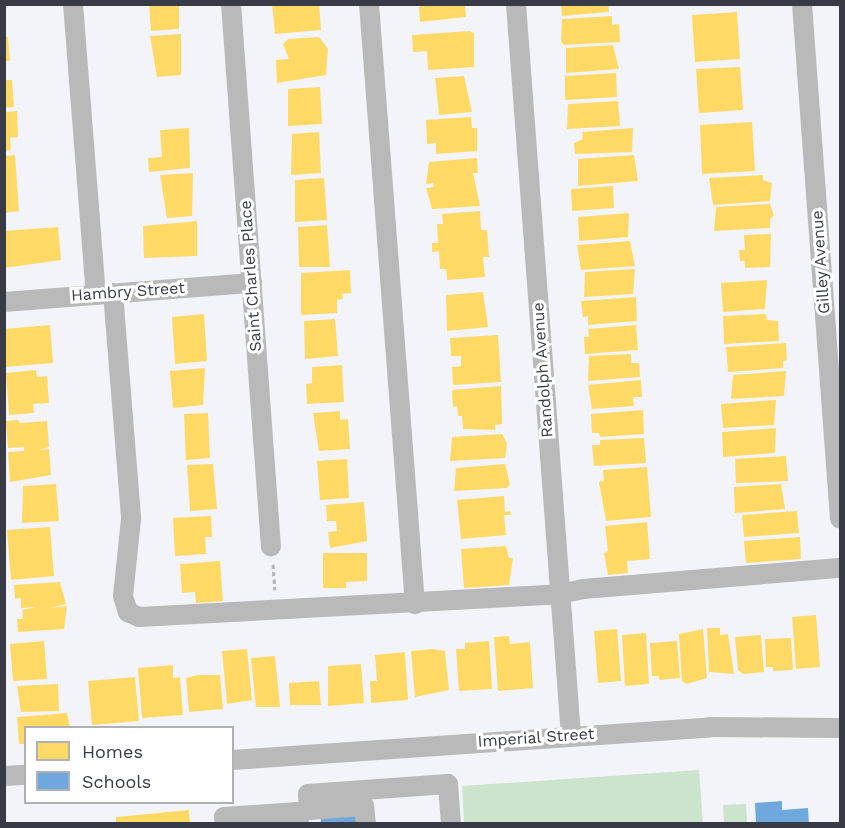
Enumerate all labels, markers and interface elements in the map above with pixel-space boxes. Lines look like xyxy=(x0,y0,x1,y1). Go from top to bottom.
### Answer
street label: Saint Charles Place xyxy=(236,200,266,352)
street label: Gilley Avenue xyxy=(808,209,834,315)
street label: Hambry Street xyxy=(70,278,186,306)
street label: Randolph Avenue xyxy=(529,301,557,439)
street label: Imperial Street xyxy=(477,724,595,752)
legend xyxy=(24,726,234,804)
text: Homes xyxy=(82,741,143,762)
text: Schools xyxy=(82,771,151,792)

